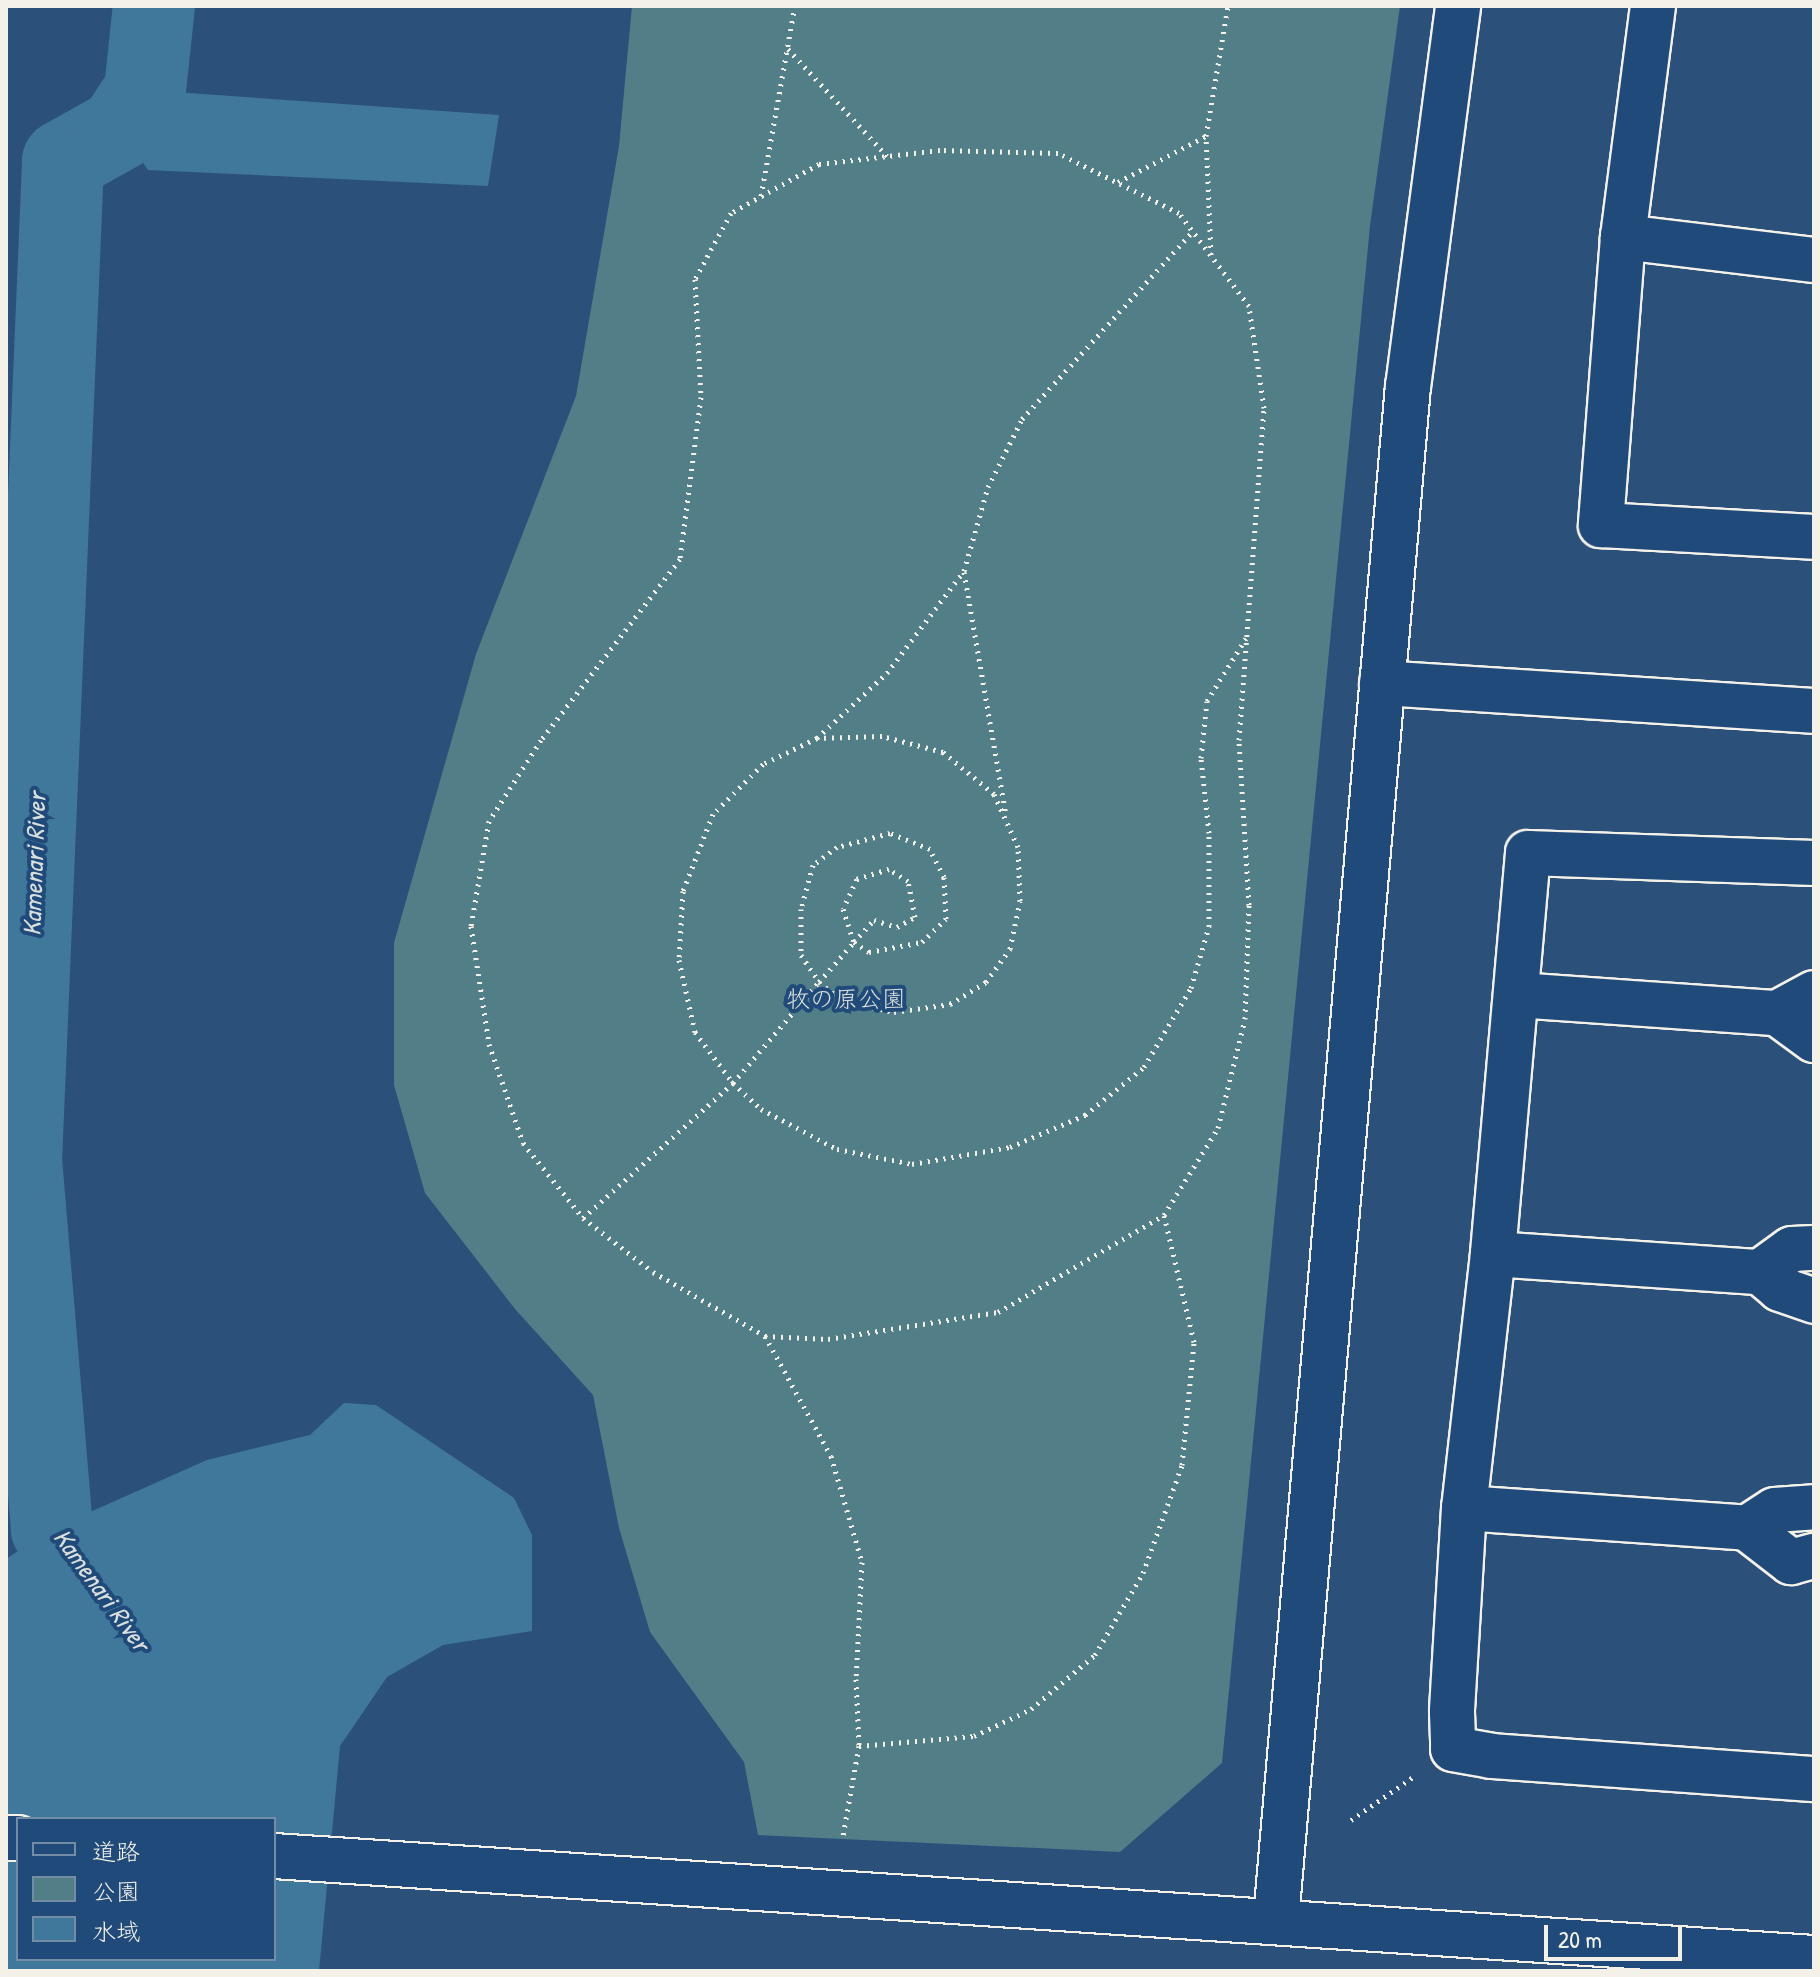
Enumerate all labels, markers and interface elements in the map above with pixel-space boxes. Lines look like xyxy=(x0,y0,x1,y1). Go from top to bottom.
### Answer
water label: Kamenari River xyxy=(16,792,52,936)
park label: 牧の原公園 xyxy=(786,985,906,1013)
water label: Kamenari River xyxy=(47,1523,157,1657)
legend xyxy=(16,1817,276,1961)
text: 道路 xyxy=(92,1835,140,1867)
text: 公園 xyxy=(92,1875,140,1907)
scale bar xyxy=(1548,1909,1686,1959)
text: 水域 xyxy=(92,1915,140,1947)
text: 20 m xyxy=(1558,1923,1602,1955)

